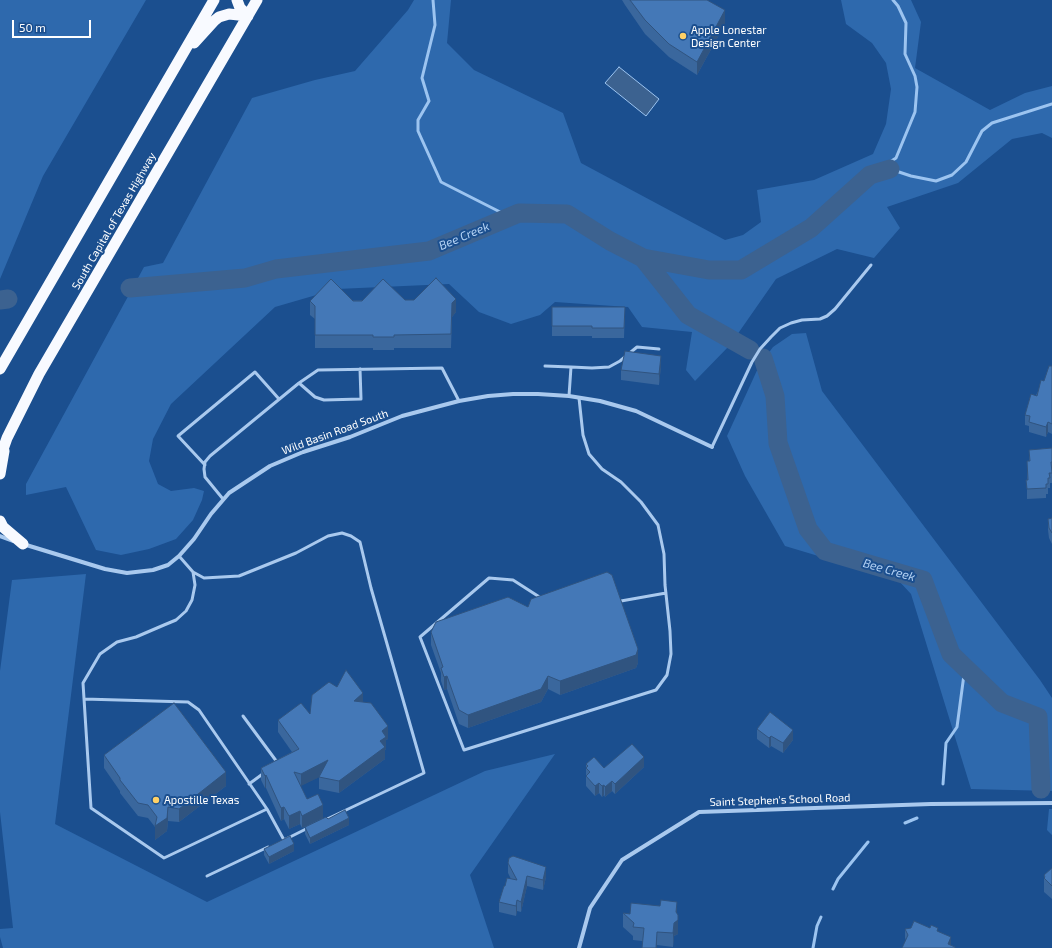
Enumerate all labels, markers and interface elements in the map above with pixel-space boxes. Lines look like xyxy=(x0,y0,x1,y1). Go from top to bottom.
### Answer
scale bar xyxy=(14,12,93,38)
text: 50 m xyxy=(19,20,46,34)
place label: Apple Lonestar Design Center xyxy=(691,23,767,49)
marker: Apple Lonestar Design Center xyxy=(678,31,688,41)
street label: South Capital of Texas Highway xyxy=(69,150,159,292)
water label: Bee Creek xyxy=(437,219,491,253)
street label: Wild Basin Road South xyxy=(280,407,390,457)
water label: Bee Creek xyxy=(861,556,917,584)
street label: Saint Stephen's School Road xyxy=(709,791,851,809)
place label: Apostille Texas xyxy=(164,793,239,807)
marker: Apostille Texas xyxy=(151,795,161,805)

